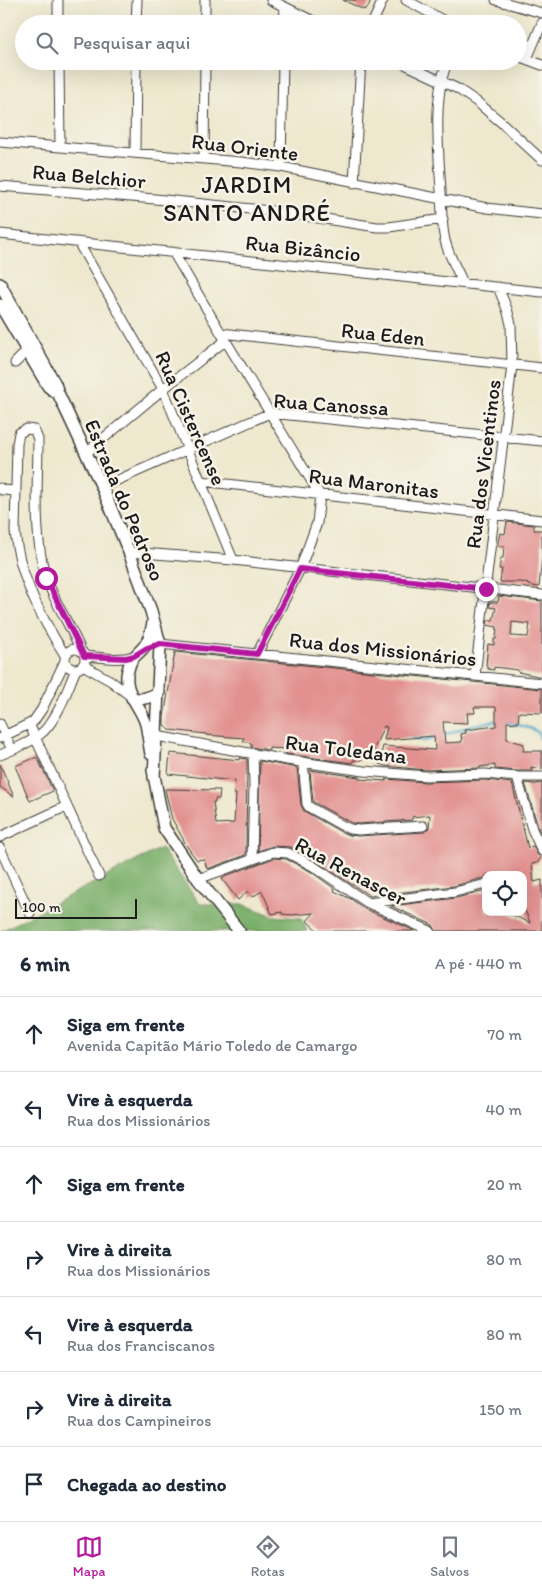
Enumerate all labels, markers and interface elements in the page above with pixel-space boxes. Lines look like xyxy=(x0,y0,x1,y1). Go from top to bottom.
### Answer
search box xyxy=(15,15,527,70)
icon: search xyxy=(33,29,61,57)
text: Pesquisar aqui xyxy=(73,31,190,54)
street label: Rua Oriente xyxy=(190,128,300,166)
street label: Rua Belchior xyxy=(31,159,147,193)
district label: JARDIM SANTO ANDRÉ xyxy=(163,170,331,227)
street label: Rua Bizâncio xyxy=(244,230,362,266)
street label: Rua Eden xyxy=(340,317,426,351)
street label: Rua Cistercense xyxy=(150,347,232,489)
street label: Rua dos Vicentinos xyxy=(460,378,506,550)
street label: Rua Canossa xyxy=(273,388,389,420)
street label: Estrada do Pedroso xyxy=(80,415,170,585)
street label: Rua Maronitas xyxy=(307,463,441,503)
route start xyxy=(35,567,58,590)
route end xyxy=(475,578,498,601)
street label: Rua dos Missionários xyxy=(288,627,478,671)
street label: Rua Toledana xyxy=(284,729,408,769)
street label: Rua Renascer xyxy=(291,831,412,911)
map controls xyxy=(482,871,527,916)
button: locate xyxy=(482,871,527,916)
scale bar xyxy=(15,896,138,919)
text: 100 m xyxy=(22,899,61,916)
text: 6 min xyxy=(20,951,70,976)
text: A pé · 440 m xyxy=(435,954,522,973)
text: Siga em frente xyxy=(67,1013,185,1036)
icon: ahead xyxy=(20,1020,48,1048)
text: 70 m xyxy=(487,1025,522,1044)
text: Avenida Capitão Mário Toledo de Camargo xyxy=(67,1036,358,1055)
text: Vire à esquerda xyxy=(67,1088,193,1111)
icon: left xyxy=(20,1095,48,1123)
text: 40 m xyxy=(485,1100,522,1119)
text: Rua dos Missionários xyxy=(67,1111,210,1130)
icon: ahead xyxy=(20,1170,48,1198)
text: Siga em frente xyxy=(67,1173,185,1196)
text: 20 m xyxy=(487,1175,522,1194)
text: Vire à direita xyxy=(67,1238,172,1261)
icon: right xyxy=(20,1245,48,1273)
text: 80 m xyxy=(486,1250,522,1269)
text: Rua dos Missionários xyxy=(67,1261,210,1280)
text: Vire à esquerda xyxy=(67,1313,193,1336)
icon: left xyxy=(20,1320,48,1348)
text: 80 m xyxy=(486,1325,522,1344)
text: Rua dos Franciscanos xyxy=(67,1336,215,1355)
text: Vire à direita xyxy=(67,1388,172,1411)
icon: right xyxy=(20,1395,48,1423)
text: 150 m xyxy=(479,1400,522,1419)
text: Rua dos Campineiros xyxy=(67,1411,211,1430)
icon: arrive xyxy=(20,1470,48,1498)
text: Chegada ao destino xyxy=(67,1473,226,1496)
tab: Mapa xyxy=(73,1533,105,1580)
tab: Rotas xyxy=(251,1533,285,1580)
tab: Salvos xyxy=(430,1533,469,1580)

